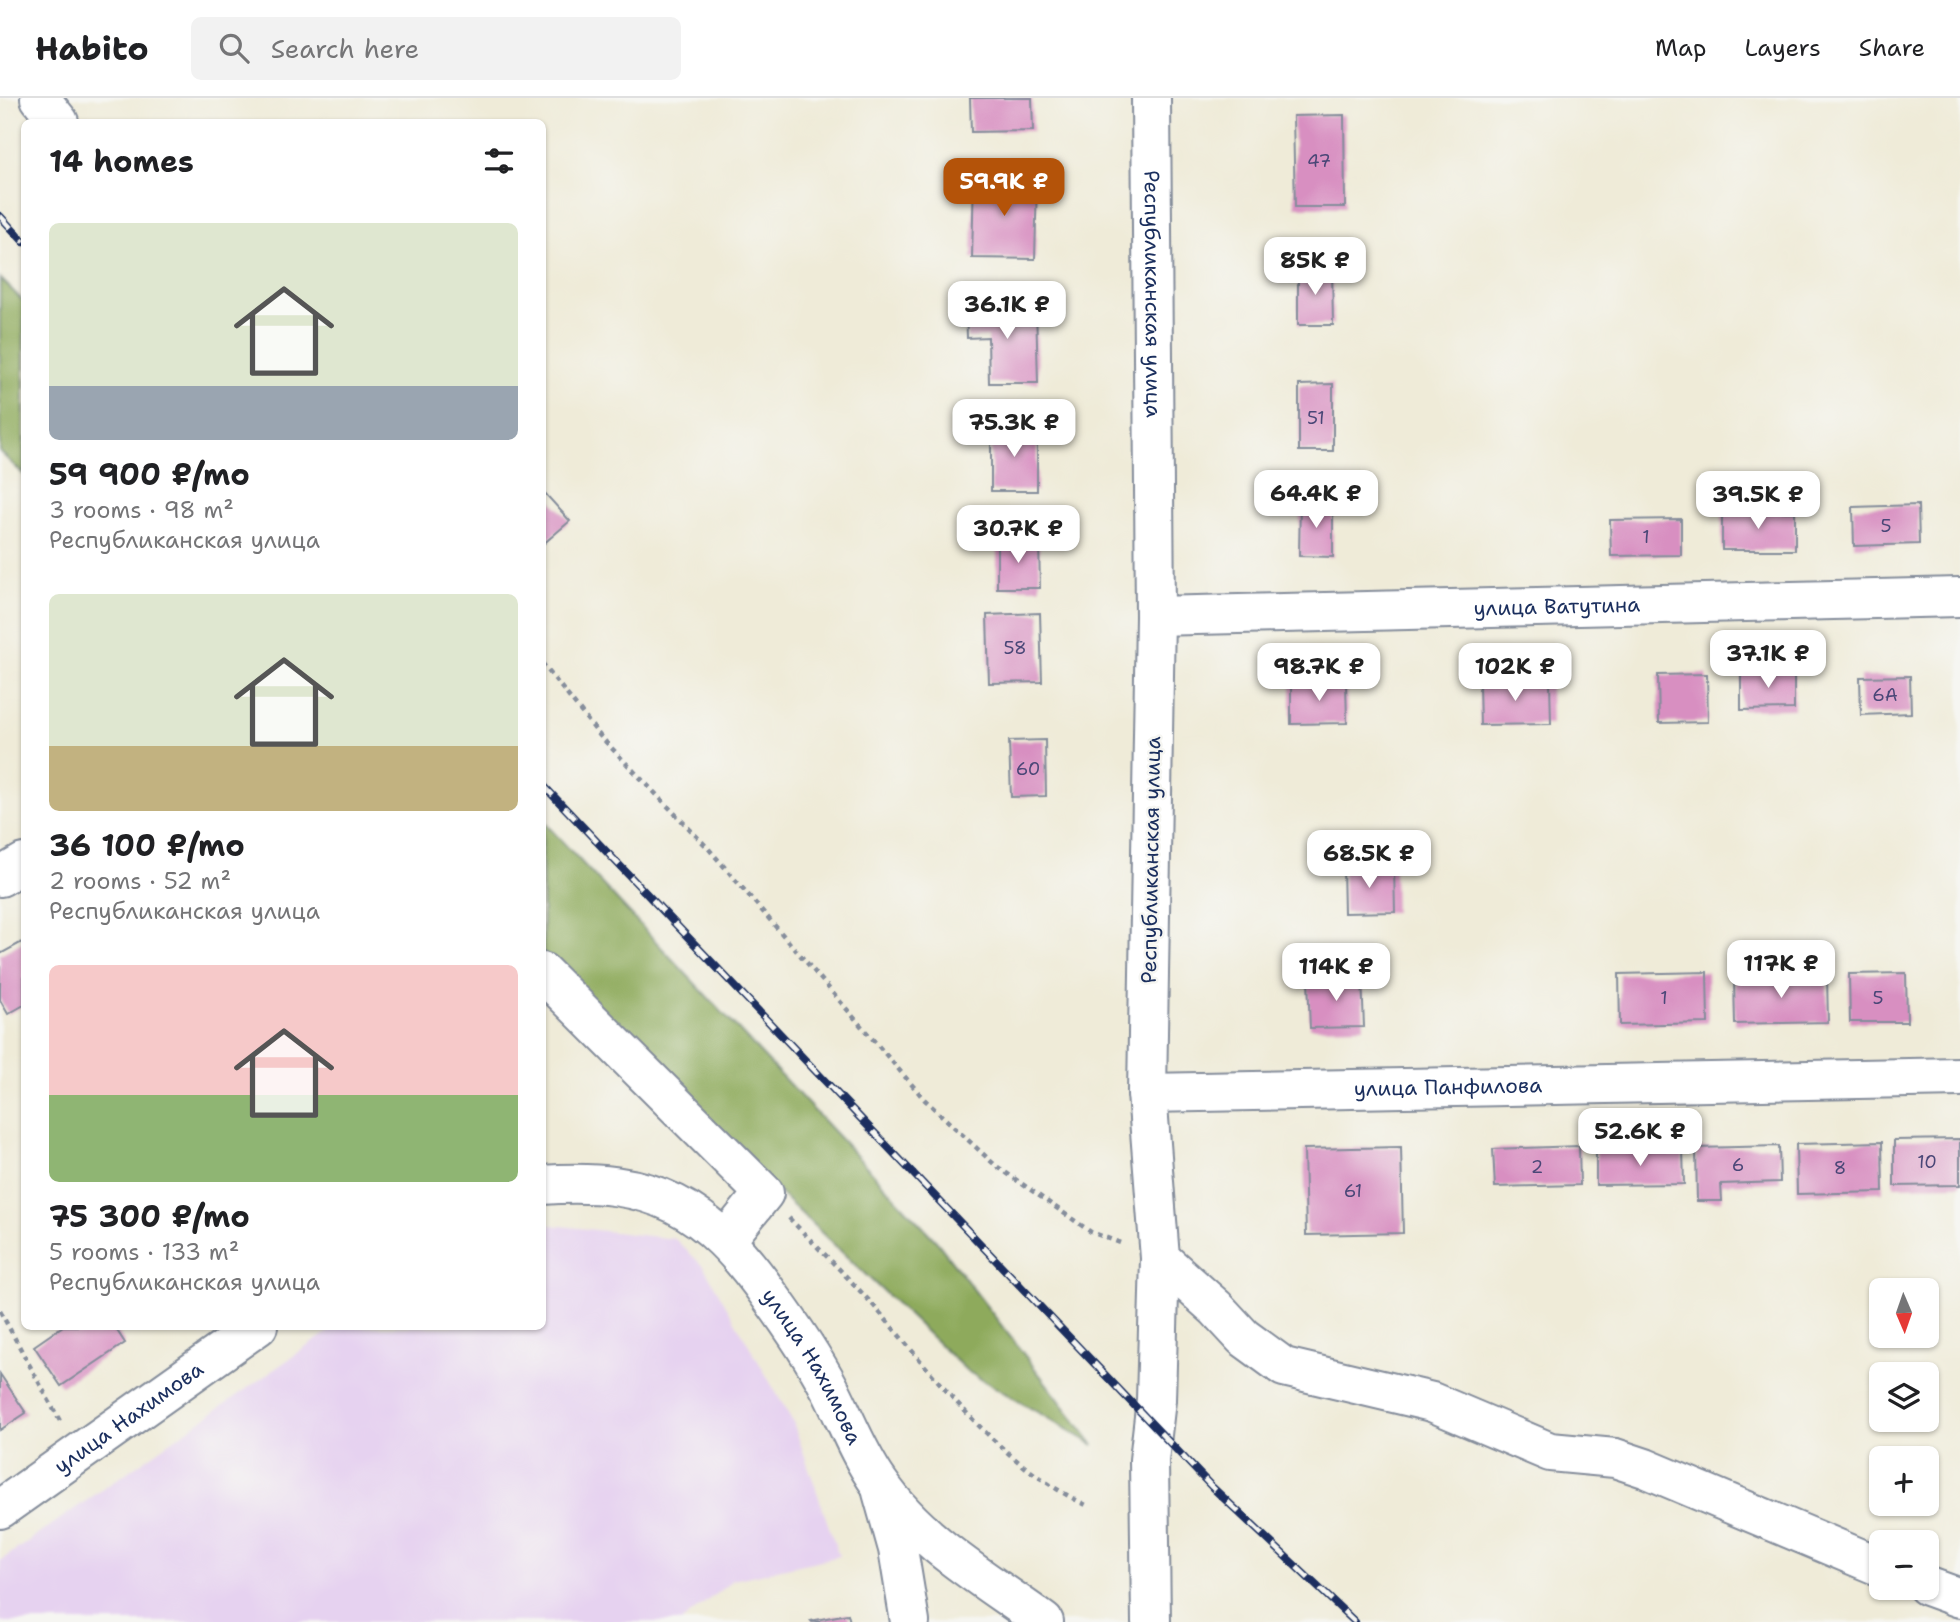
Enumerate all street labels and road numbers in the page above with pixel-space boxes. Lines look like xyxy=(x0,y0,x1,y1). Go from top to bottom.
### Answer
street label: Республиканская улица xyxy=(1138,170,1167,418)
street label: улица Ватутина xyxy=(1473,591,1640,622)
street label: Республиканская улица xyxy=(1135,736,1167,984)
street label: улица Панфилова xyxy=(1354,1071,1542,1103)
street label: улица Нахимова xyxy=(755,1283,869,1449)
street label: улица Нахимова xyxy=(49,1355,209,1480)

